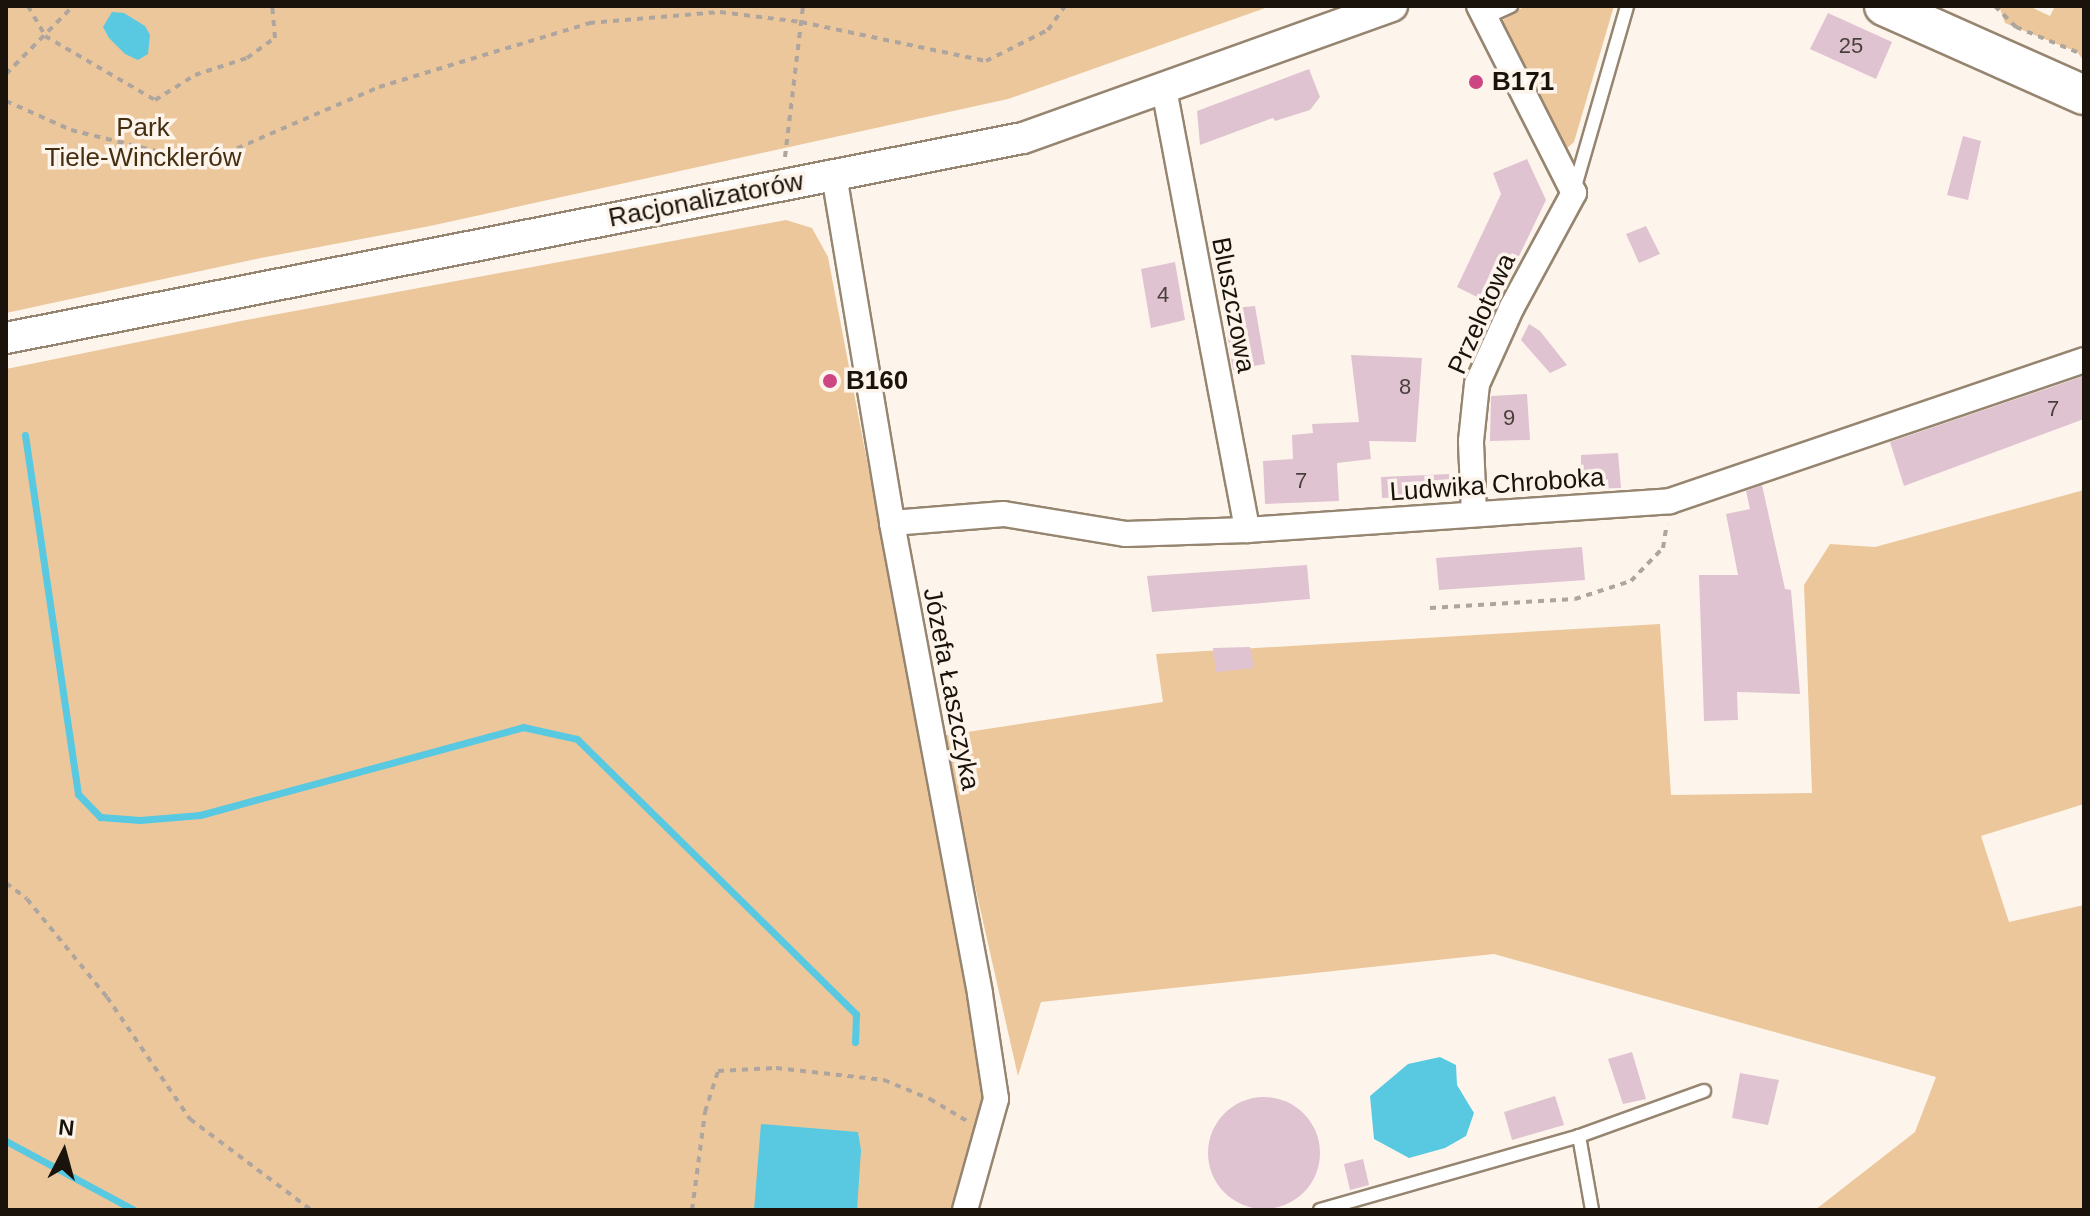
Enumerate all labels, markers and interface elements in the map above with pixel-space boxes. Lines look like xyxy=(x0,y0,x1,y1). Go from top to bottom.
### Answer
house number: 25 xyxy=(1839,33,1863,59)
place label: B171 xyxy=(1492,66,1554,98)
marker: B171 xyxy=(1467,73,1485,91)
park label: Park Tiele-Wincklerów xyxy=(45,112,241,174)
street label: Racjonalizatorów xyxy=(606,166,806,234)
street label: Bluszczowa xyxy=(1205,235,1261,375)
street label: Przelotowa xyxy=(1442,249,1522,379)
house number: 4 xyxy=(1157,282,1169,308)
place label: B160 xyxy=(846,365,908,397)
marker: B160 xyxy=(821,372,839,390)
house number: 8 xyxy=(1399,374,1411,400)
house number: 7 xyxy=(2047,396,2059,422)
house number: 9 xyxy=(1503,405,1515,431)
street label: Ludwika Chroboka xyxy=(1388,462,1606,508)
house number: 7 xyxy=(1295,468,1307,494)
street label: Józefa Łaszczyka xyxy=(916,585,986,793)
north arrow xyxy=(24,1112,104,1192)
text: N xyxy=(57,1114,76,1141)

